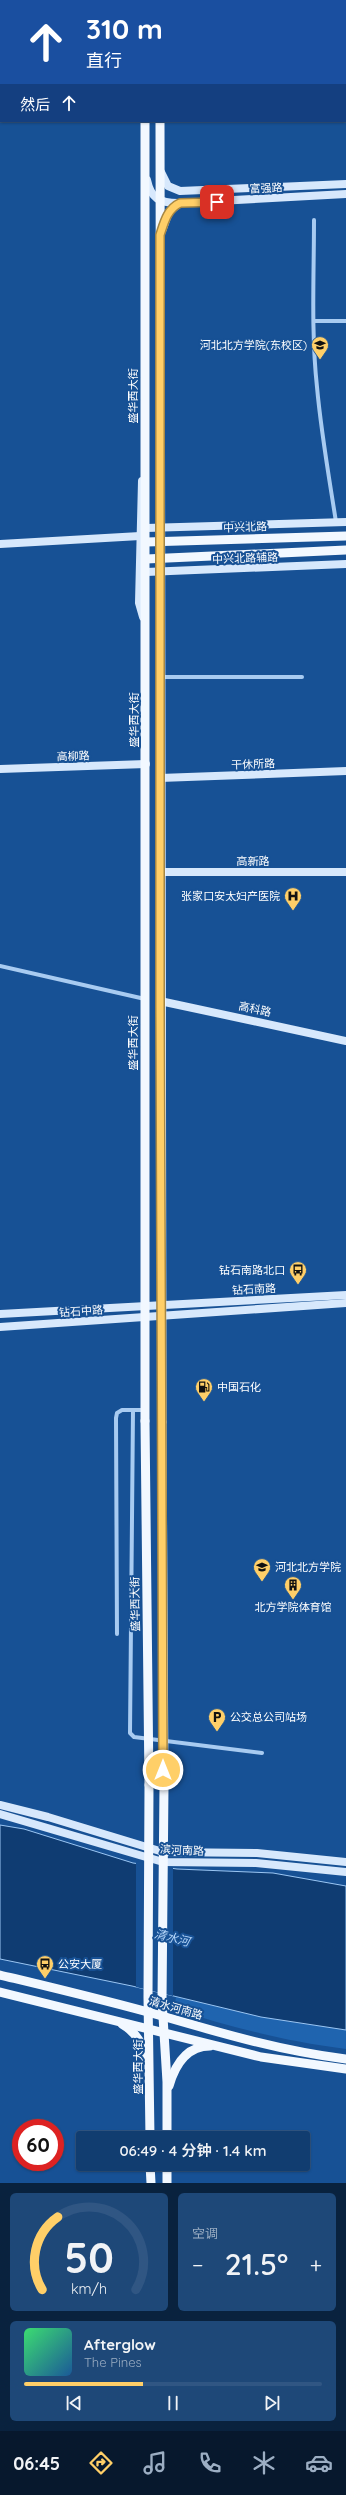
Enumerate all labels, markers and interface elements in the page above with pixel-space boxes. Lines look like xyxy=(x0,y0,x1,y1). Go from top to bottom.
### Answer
text: 310 m xyxy=(86,11,163,46)
icon: ahead xyxy=(20,16,72,68)
text: 直行 xyxy=(86,49,122,72)
icon: ahead xyxy=(58,92,80,114)
text: 然后 xyxy=(20,95,50,114)
street label: 富强路 xyxy=(249,180,283,196)
pin xyxy=(200,185,234,219)
icon: arrive xyxy=(206,191,228,213)
school or university icon: 河北北方学院(东校区) xyxy=(310,335,330,360)
place label: 河北北方学院(东校区) xyxy=(200,338,307,352)
street label: 盛华西大街 xyxy=(126,369,140,424)
street label: 中兴北路 xyxy=(223,519,267,535)
street label: 中兴北路辅路 xyxy=(212,550,278,566)
street label: 盛华西大街 xyxy=(127,693,141,748)
street label: 高柳路 xyxy=(56,748,90,764)
street label: 干休所路 xyxy=(231,756,275,772)
street label: 高新路 xyxy=(237,854,270,868)
hospital icon: 张家口安太妇产医院 xyxy=(283,886,303,911)
place label: 张家口安太妇产医院 xyxy=(181,889,280,903)
street label: 高科路 xyxy=(237,999,273,1019)
street label: 盛华西大街 xyxy=(126,1016,140,1071)
bus stop icon: 钻石南路北口 xyxy=(288,1260,308,1285)
place label: 钻石南路北口 xyxy=(219,1263,285,1277)
street label: 钻石南路 xyxy=(232,1281,276,1297)
street label: 钻石中路 xyxy=(59,1302,103,1320)
fuel station icon: 中国石化 xyxy=(194,1377,214,1402)
place label: 中国石化 xyxy=(217,1380,261,1394)
school or university icon: 河北北方学院 xyxy=(252,1557,272,1582)
place label: 河北北方学院 xyxy=(275,1560,341,1574)
building icon: 北方学院体育馆 xyxy=(283,1575,303,1600)
street label: 盛华西大街 xyxy=(128,1576,142,1632)
place label: 北方学院体育馆 xyxy=(255,1600,332,1614)
parking icon: 公交总公司站场 xyxy=(207,1707,227,1732)
place label: 公交总公司站场 xyxy=(230,1710,307,1724)
position arrow xyxy=(142,1749,184,1791)
street label: 滨河南路 xyxy=(160,1842,204,1858)
water label: 清水河 xyxy=(153,1926,193,1950)
bus stop icon: 公安大厦 xyxy=(35,1954,55,1979)
place label: 公安大厦 xyxy=(58,1957,102,1971)
street label: 清水河南路 xyxy=(148,1994,204,2022)
street label: 盛华西大街 xyxy=(131,2040,145,2095)
speed limit sign: 60 xyxy=(12,2119,64,2171)
text: 06:49 · 4 分钟 · 1.4 km xyxy=(120,2141,267,2160)
text: 空调 xyxy=(192,2225,218,2241)
text: 50 xyxy=(64,2231,114,2283)
text: 21.5° xyxy=(225,2245,288,2283)
text: − xyxy=(192,2251,203,2279)
text: + xyxy=(310,2251,322,2279)
text: km/h xyxy=(71,2280,107,2298)
text: Afterglow xyxy=(84,2335,156,2354)
text: The Pines xyxy=(84,2354,142,2370)
icon: previous xyxy=(63,2392,85,2414)
icon: pause xyxy=(162,2392,184,2414)
icon: next xyxy=(261,2392,283,2414)
icon: directions xyxy=(87,2449,115,2477)
icon: music xyxy=(141,2449,169,2477)
icon: phone xyxy=(196,2449,224,2477)
icon: climate xyxy=(250,2449,278,2477)
icon: car xyxy=(305,2449,333,2477)
text: 06:45 xyxy=(13,2452,60,2475)

